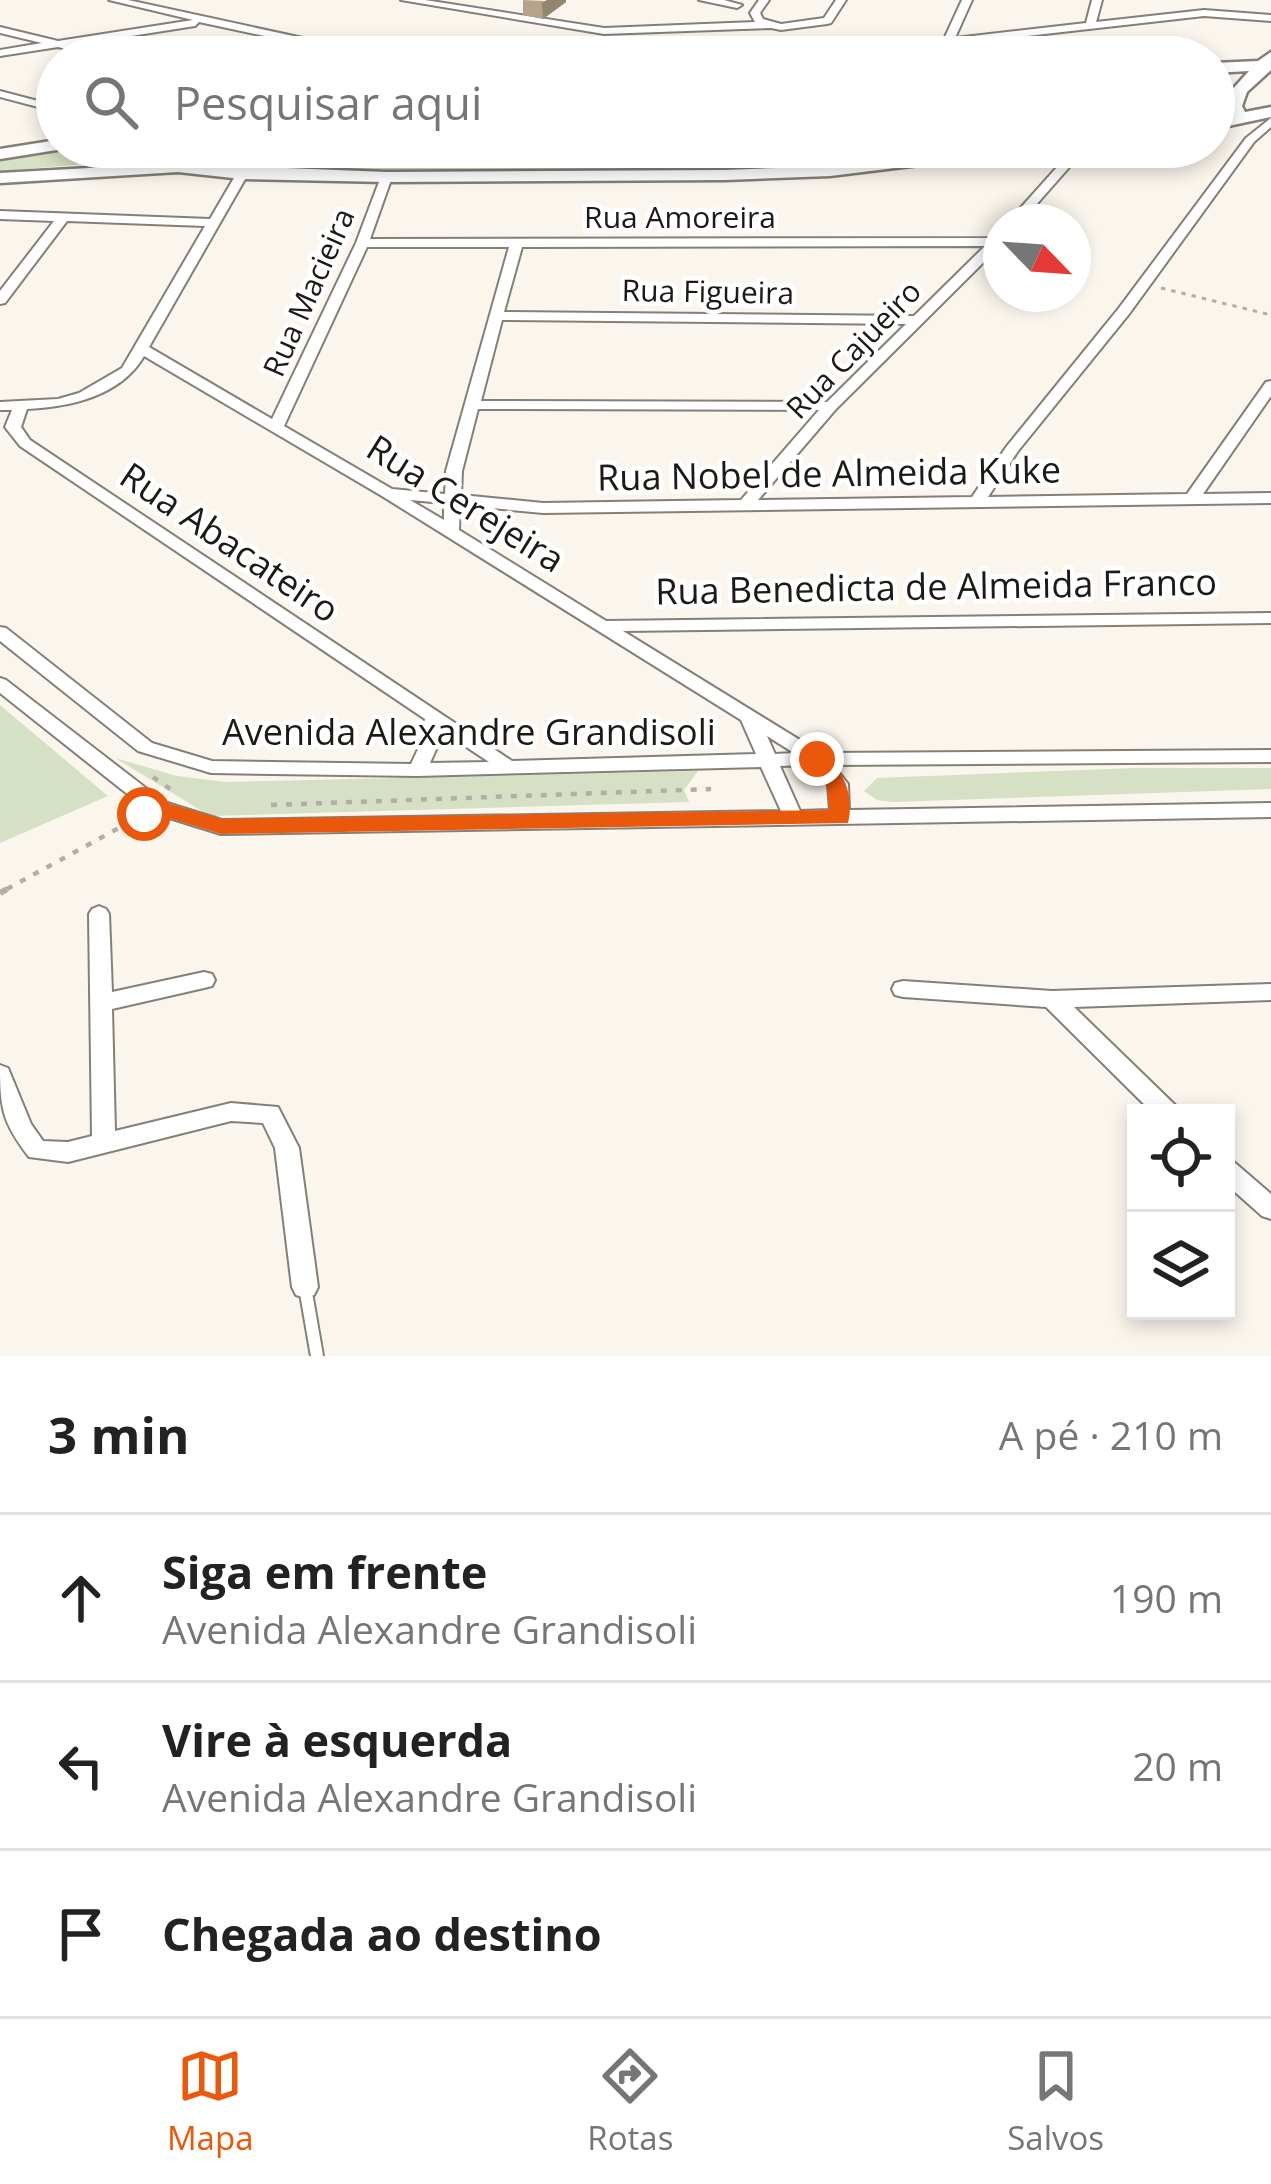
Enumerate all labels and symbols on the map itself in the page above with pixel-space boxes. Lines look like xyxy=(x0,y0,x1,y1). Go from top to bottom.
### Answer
street label: Rua Amoreira xyxy=(584,196,776,237)
street label: Rua Macieira xyxy=(253,201,363,383)
north arrow xyxy=(983,204,1091,312)
street label: Rua Figueira xyxy=(621,269,795,313)
street label: Rua Cajueiro xyxy=(777,271,929,427)
street label: Rua Cerejeira xyxy=(358,423,574,583)
street label: Rua Nobel de Almeida Kuke xyxy=(597,444,1061,502)
street label: Rua Abacateiro xyxy=(111,451,349,633)
street label: Rua Benedicta de Almeida Franco xyxy=(655,557,1217,615)
street label: Avenida Alexandre Grandisoli xyxy=(222,707,716,756)
route end xyxy=(790,732,844,786)
route start xyxy=(117,787,171,841)

